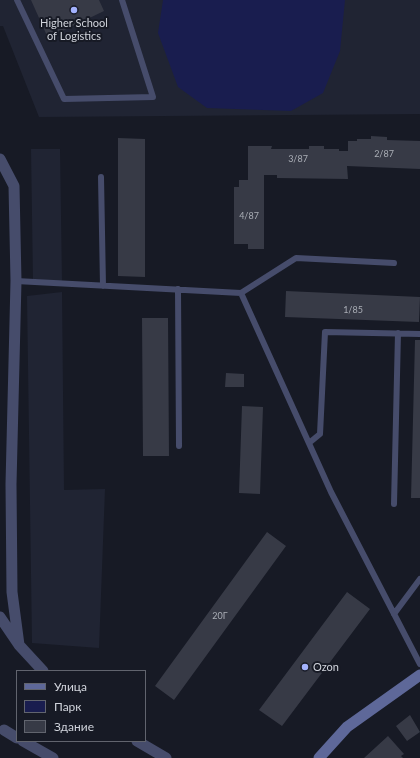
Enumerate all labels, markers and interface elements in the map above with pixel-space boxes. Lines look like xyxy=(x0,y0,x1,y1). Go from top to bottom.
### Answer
marker: Higher School of Logistics xyxy=(69,5,79,15)
place label: Higher School of Logistics xyxy=(40,16,108,42)
house number: 2/87 xyxy=(374,149,394,159)
house number: 3/87 xyxy=(288,154,308,164)
house number: 4/87 xyxy=(239,211,259,221)
house number: 1/85 xyxy=(343,305,363,315)
house number: 20Г xyxy=(212,611,228,621)
place label: Ozon xyxy=(313,660,339,674)
marker: Ozon xyxy=(300,662,310,672)
legend xyxy=(16,670,146,742)
text: Улица xyxy=(54,679,87,694)
text: Парк xyxy=(54,699,82,714)
text: Здание xyxy=(54,719,94,734)

